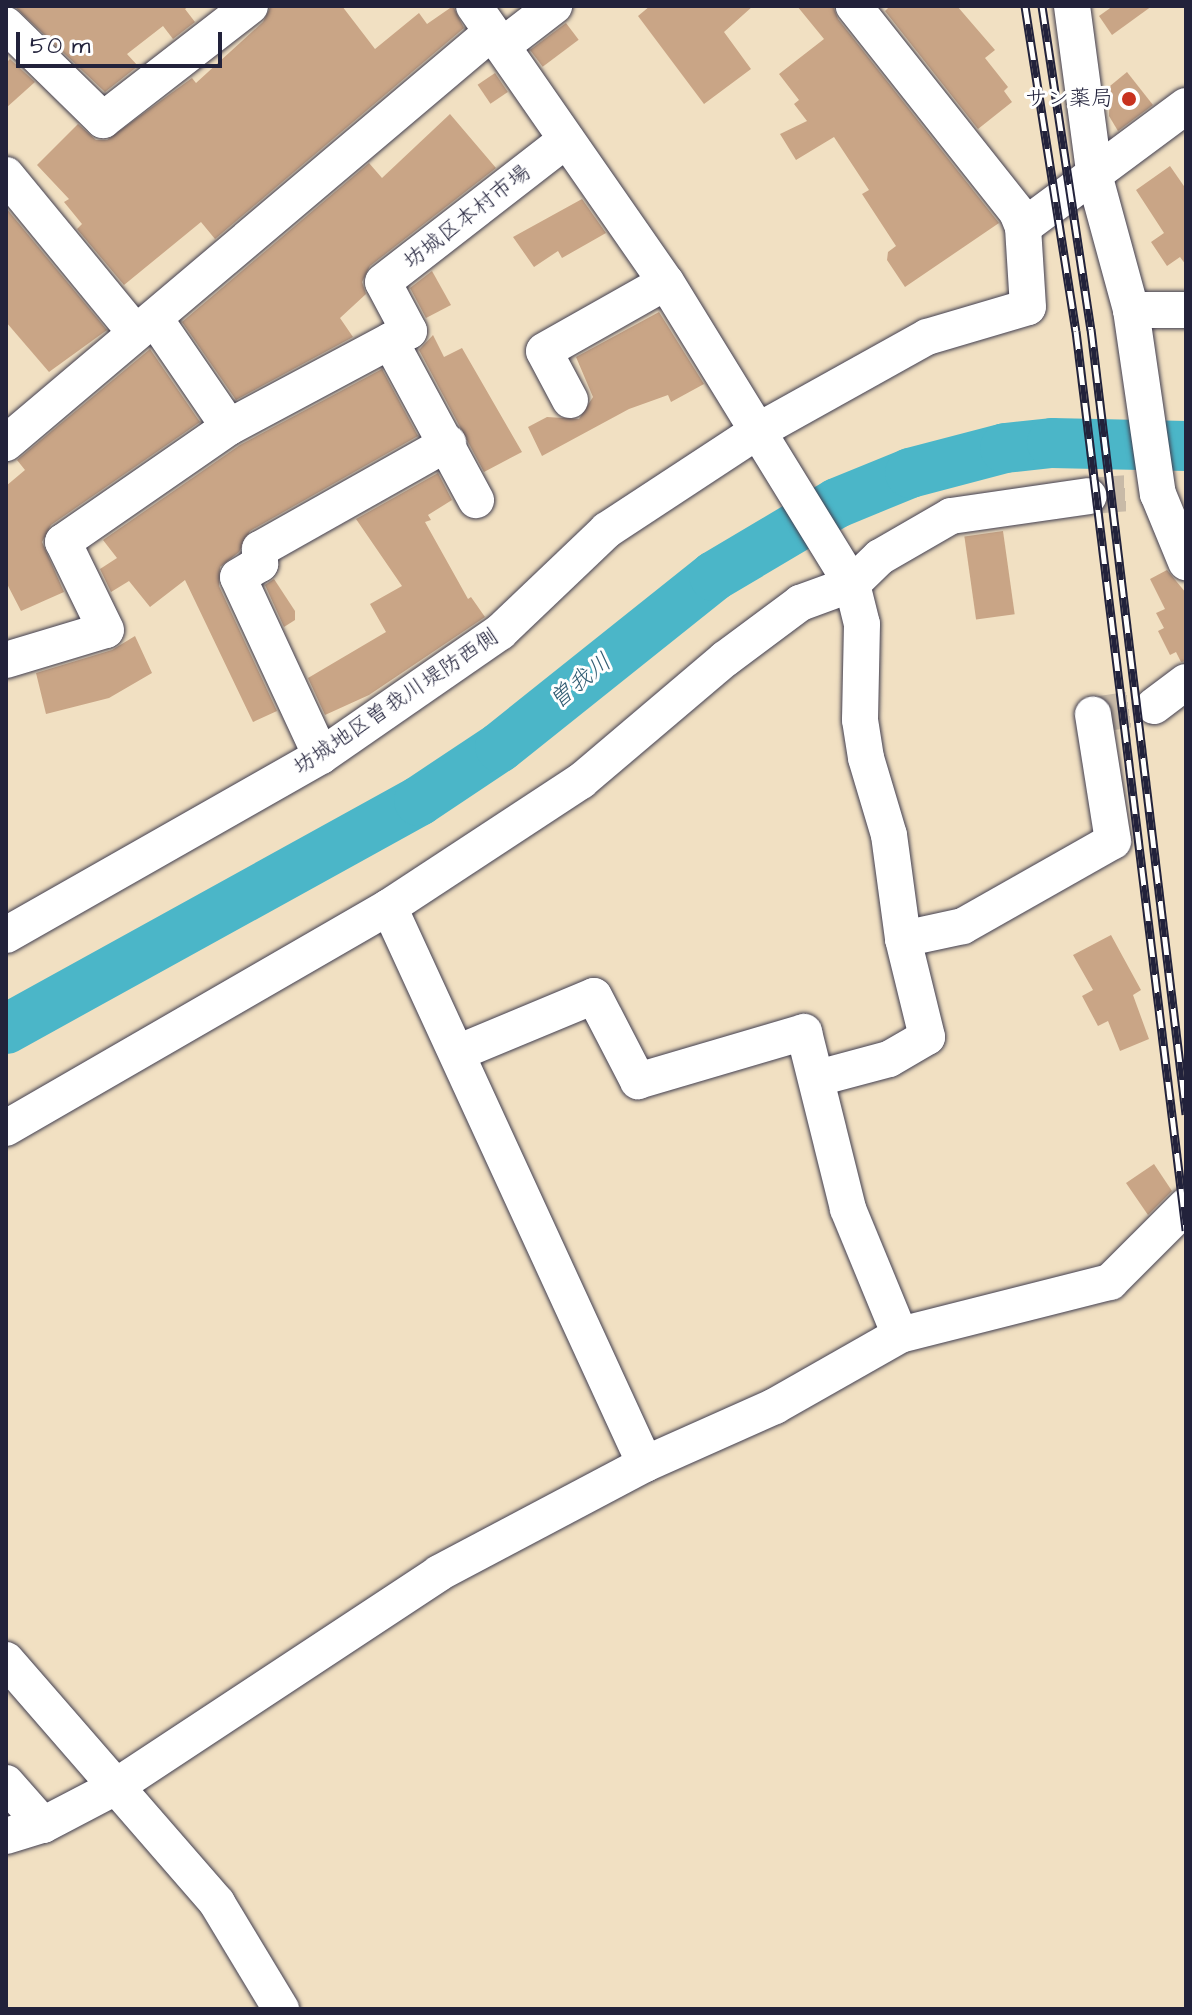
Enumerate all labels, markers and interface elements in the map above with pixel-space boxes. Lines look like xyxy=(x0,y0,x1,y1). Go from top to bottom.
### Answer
scale bar xyxy=(20,16,226,66)
text: 50 m xyxy=(30,29,90,63)
place label: サン薬局 xyxy=(1025,86,1113,112)
marker: サン薬局 xyxy=(1120,90,1138,108)
street label: 坊城区本村市場 xyxy=(398,159,536,275)
street label: 坊城地区曽我川堤防西側 xyxy=(288,623,504,781)
water label: 曽我川 xyxy=(544,648,618,716)

